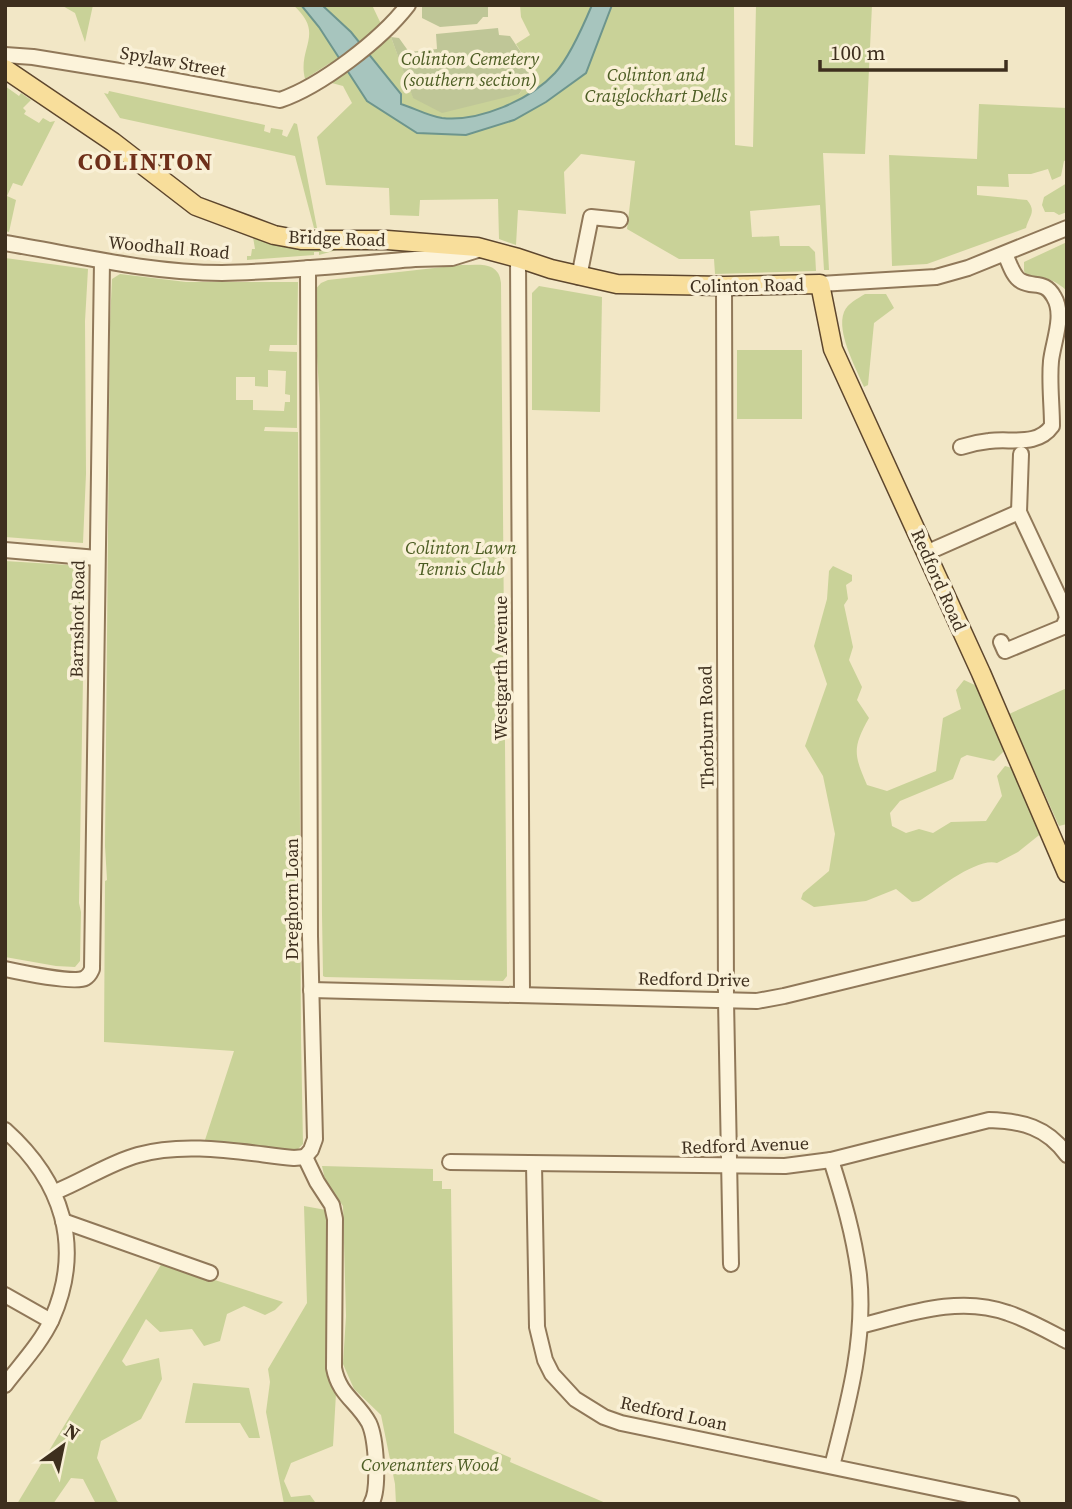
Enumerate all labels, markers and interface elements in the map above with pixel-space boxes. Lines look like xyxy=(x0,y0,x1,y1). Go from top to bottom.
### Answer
scale bar xyxy=(820,28,1006,72)
text: 100 m xyxy=(830,38,885,67)
street label: Spylaw Street xyxy=(118,39,228,83)
park label: Colinton Cemetery (southern section) xyxy=(401,46,539,92)
park label: Colinton and Craiglockhart Dells xyxy=(585,62,728,108)
district label: COLINTON xyxy=(78,145,214,178)
street label: Bridge Road xyxy=(288,224,386,252)
street label: Woodhall Road xyxy=(107,229,231,265)
street label: Colinton Road xyxy=(690,272,804,298)
street label: Redford Road xyxy=(905,525,973,635)
park label: Colinton Lawn Tennis Club xyxy=(405,535,517,581)
street label: Barnshot Road xyxy=(63,560,91,678)
street label: Westgarth Avenue xyxy=(488,596,513,740)
street label: Thorburn Road xyxy=(692,665,720,789)
street label: Dreghorn Loan xyxy=(279,838,304,960)
street label: Redford Drive xyxy=(638,966,750,992)
street label: Redford Avenue xyxy=(681,1130,809,1160)
street label: Redford Loan xyxy=(618,1389,730,1437)
north arrow xyxy=(28,1411,98,1481)
text: N xyxy=(59,1417,85,1447)
park label: Covenanters Wood xyxy=(361,1452,499,1477)

